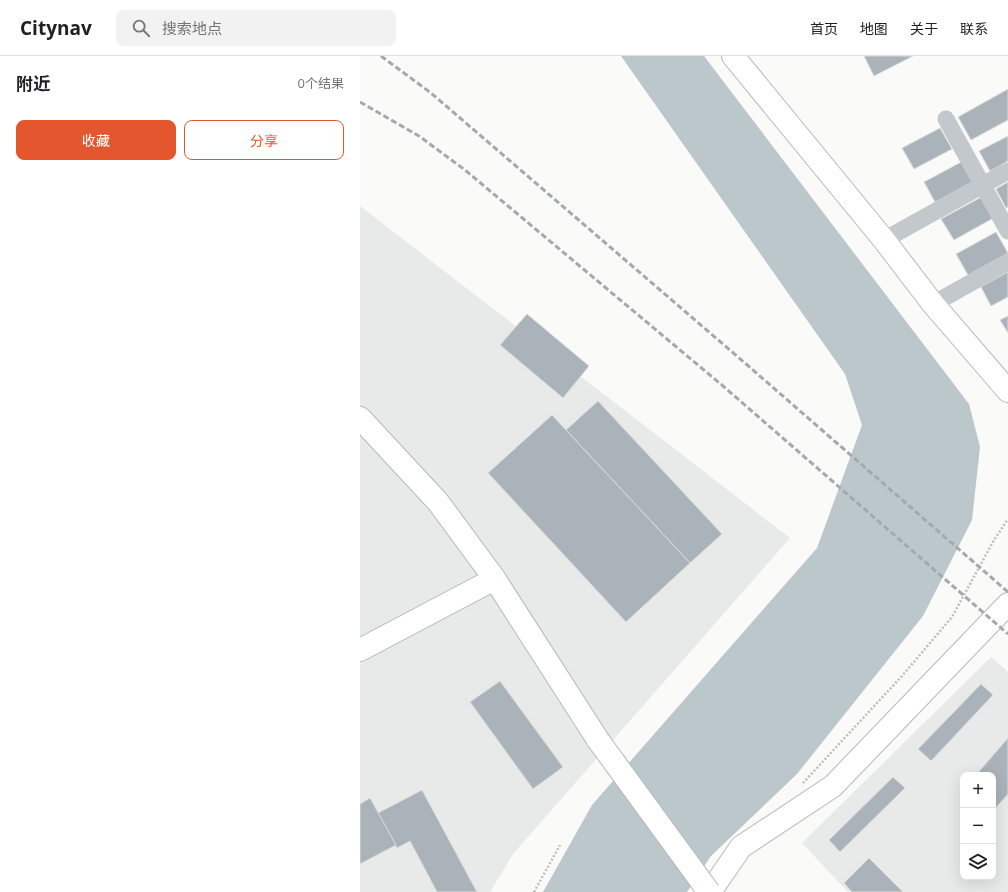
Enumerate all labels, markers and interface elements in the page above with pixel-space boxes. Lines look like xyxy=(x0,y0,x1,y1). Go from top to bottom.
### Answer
search box xyxy=(116,10,396,46)
text: Citynav xyxy=(20,15,92,41)
icon: search xyxy=(130,17,152,39)
text: 搜索地点 xyxy=(162,18,222,38)
text: 首页 xyxy=(810,19,838,38)
text: 地图 xyxy=(860,19,888,38)
text: 关于 xyxy=(910,19,938,38)
text: 联系 xyxy=(960,19,988,38)
text: 附近 xyxy=(16,72,50,95)
text: 0个结果 xyxy=(298,74,344,92)
button: 收藏 xyxy=(16,120,176,160)
button: 分享 xyxy=(184,120,344,160)
map controls xyxy=(960,772,996,880)
button: + xyxy=(960,772,996,808)
button: − xyxy=(960,808,996,844)
button: layers xyxy=(960,844,996,880)

